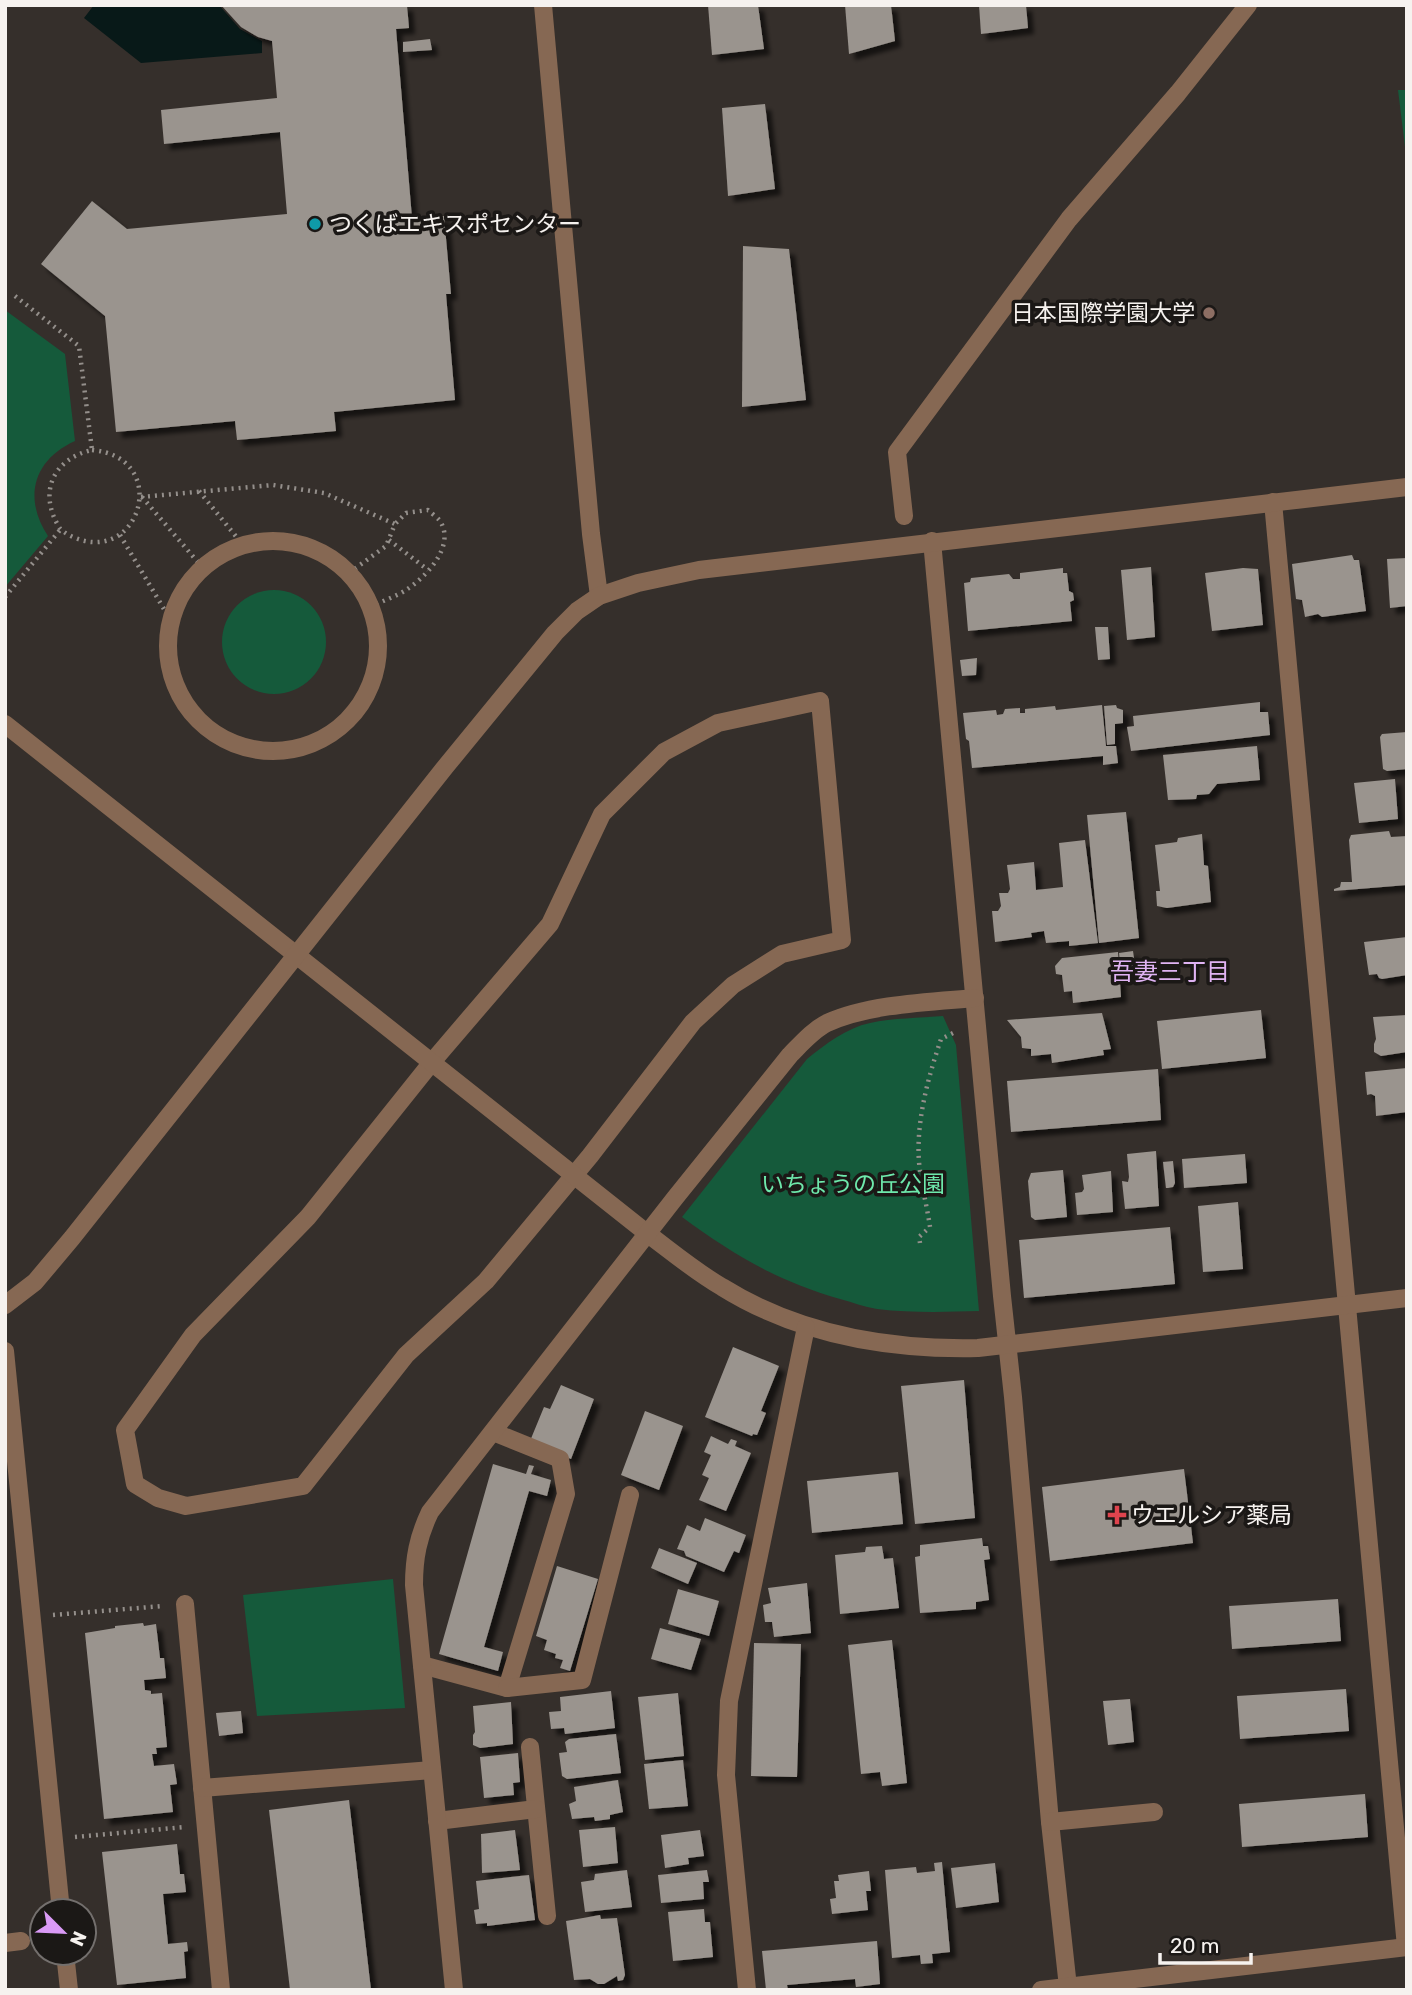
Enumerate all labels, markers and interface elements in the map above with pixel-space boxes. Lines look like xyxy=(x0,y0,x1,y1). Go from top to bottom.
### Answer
place label: つくばエキスポセンター xyxy=(329,210,581,238)
marker: つくばエキスポセンター xyxy=(307,216,323,232)
place label: 日本国際学園大学 xyxy=(1011,299,1195,327)
marker: 日本国際学園大学 xyxy=(1201,305,1217,321)
district label: 吾妻三丁目 xyxy=(1110,958,1230,986)
park label: いちょうの丘公園 xyxy=(761,1170,945,1198)
place label: ウエルシア薬局 xyxy=(1131,1501,1292,1529)
marker: ウエルシア薬局 xyxy=(1109,1507,1125,1523)
north arrow xyxy=(28,1897,98,1967)
scale bar xyxy=(1160,1922,1251,1966)
text: N xyxy=(65,1928,91,1950)
text: 20 m xyxy=(1170,1933,1219,1958)

